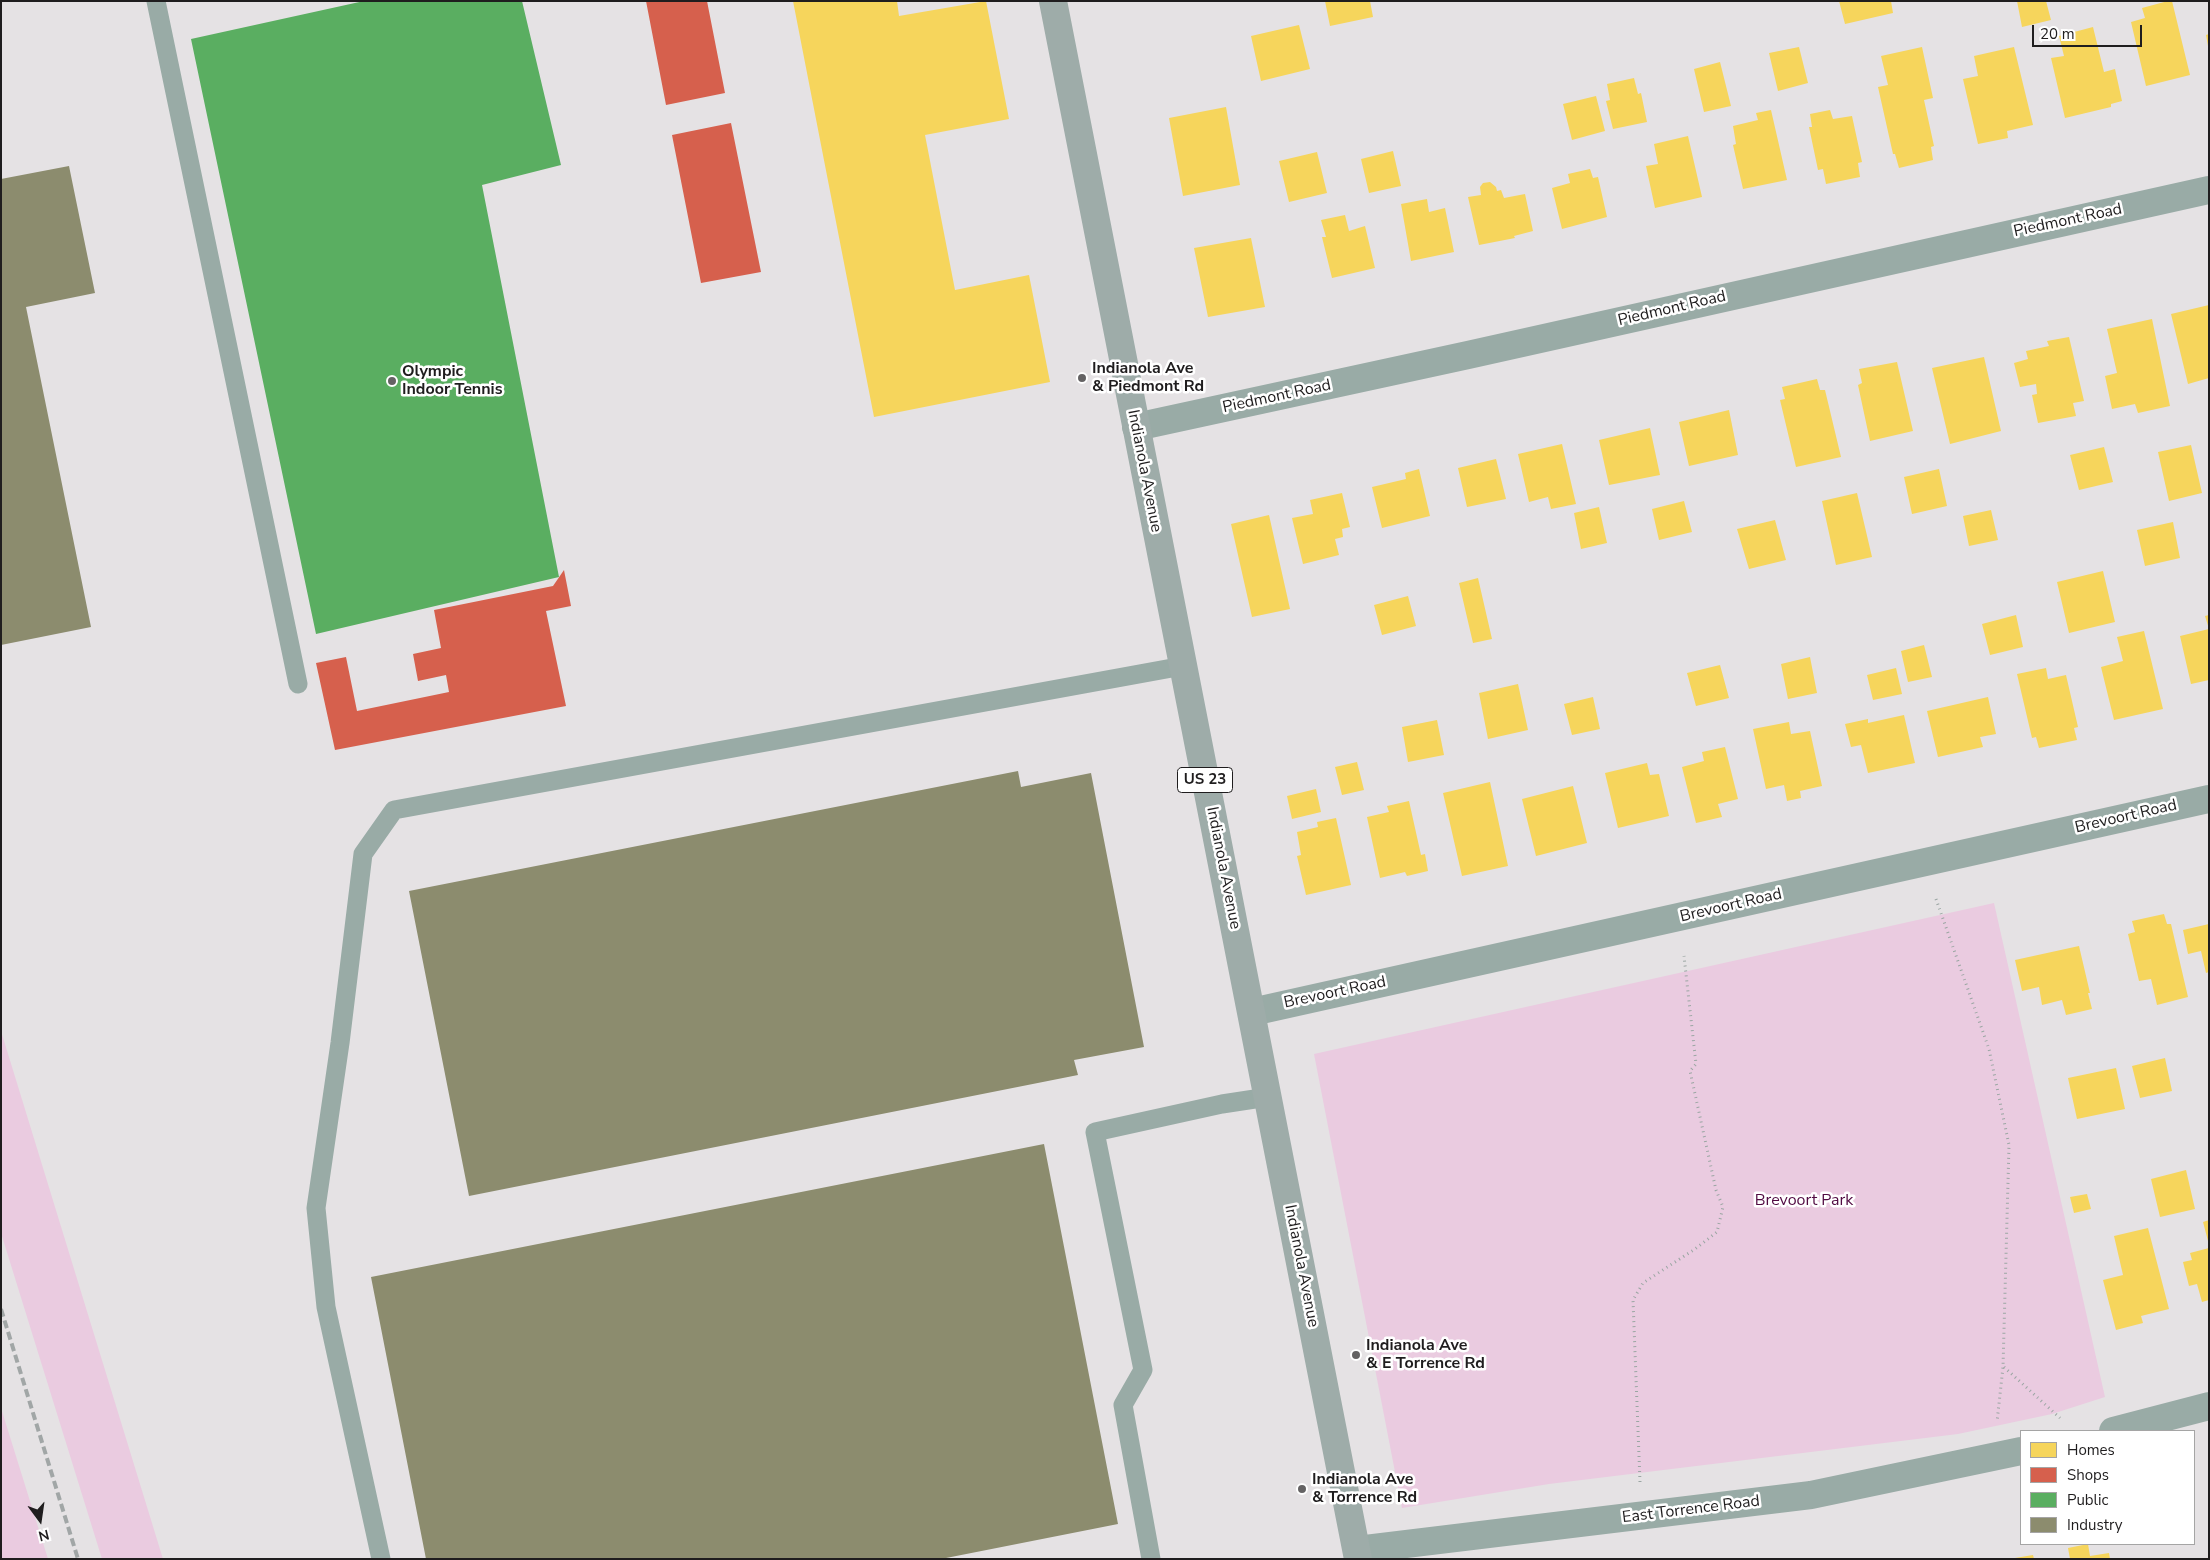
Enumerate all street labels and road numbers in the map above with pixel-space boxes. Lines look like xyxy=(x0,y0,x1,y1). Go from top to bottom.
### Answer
street label: Piedmont Road xyxy=(2012,200,2124,242)
street label: Piedmont Road xyxy=(1616,287,1728,331)
street label: Piedmont Road xyxy=(1221,376,1333,418)
street label: Indianola Avenue xyxy=(1123,408,1165,534)
road number: US 23 xyxy=(1178,768,1232,792)
street label: Brevoort Road xyxy=(2073,796,2179,838)
street label: Indianola Avenue xyxy=(1202,805,1244,931)
street label: Brevoort Road xyxy=(1678,885,1784,927)
street label: Brevoort Road xyxy=(1282,973,1388,1013)
street label: Indianola Avenue xyxy=(1280,1203,1322,1329)
street label: East Torrence Road xyxy=(1621,1492,1761,1528)

